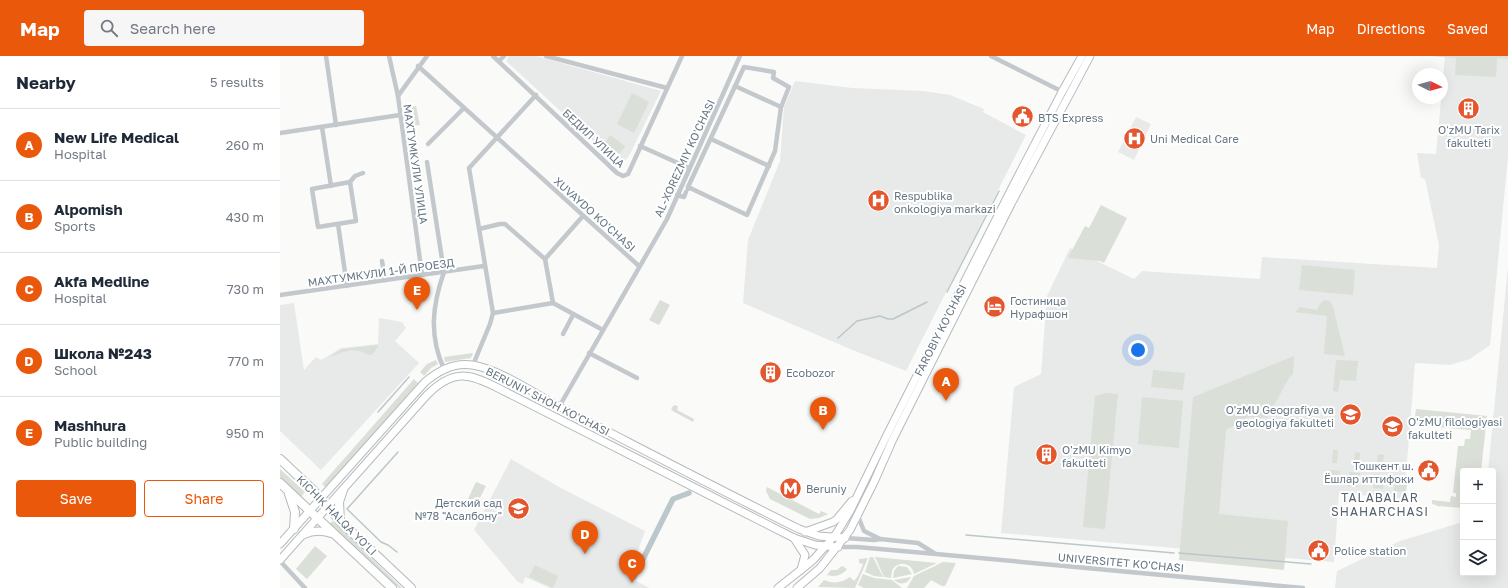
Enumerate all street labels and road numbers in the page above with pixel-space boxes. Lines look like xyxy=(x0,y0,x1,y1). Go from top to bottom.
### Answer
street label: AL-XOREZMIY KO'CHASI xyxy=(651,97,717,219)
street label: МАХТУМКУЛИ УЛИЦА xyxy=(401,103,431,225)
street label: БЕДИЛ УЛИЦА xyxy=(560,106,628,170)
street label: XUVAYDO KO'CHASI xyxy=(552,174,638,254)
street label: МАХТУМКУЛИ 1-Й ПРОЕЗД xyxy=(307,255,455,289)
street label: FAROBIY KO'CHASI xyxy=(911,282,969,378)
street label: BERUNIY SHOH KO'CHASI xyxy=(484,364,612,438)
street label: KICHIK HALQA YO'LI xyxy=(294,472,380,558)
street label: UNIVERSITET KO'CHASI xyxy=(1057,550,1185,574)

